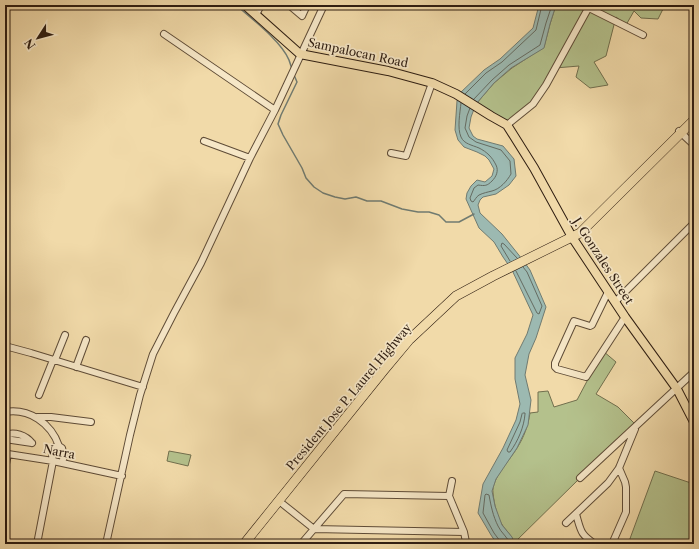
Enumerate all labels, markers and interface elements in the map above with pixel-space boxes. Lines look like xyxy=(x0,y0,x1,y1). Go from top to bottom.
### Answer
north arrow xyxy=(18,18,58,58)
street label: Sampalocan Road xyxy=(307,35,410,71)
text: N xyxy=(21,36,38,52)
street label: J. Gonzales Street xyxy=(569,213,637,308)
street label: President Jose P. Laurel Highway xyxy=(283,320,415,473)
street label: Narra xyxy=(42,441,77,462)

